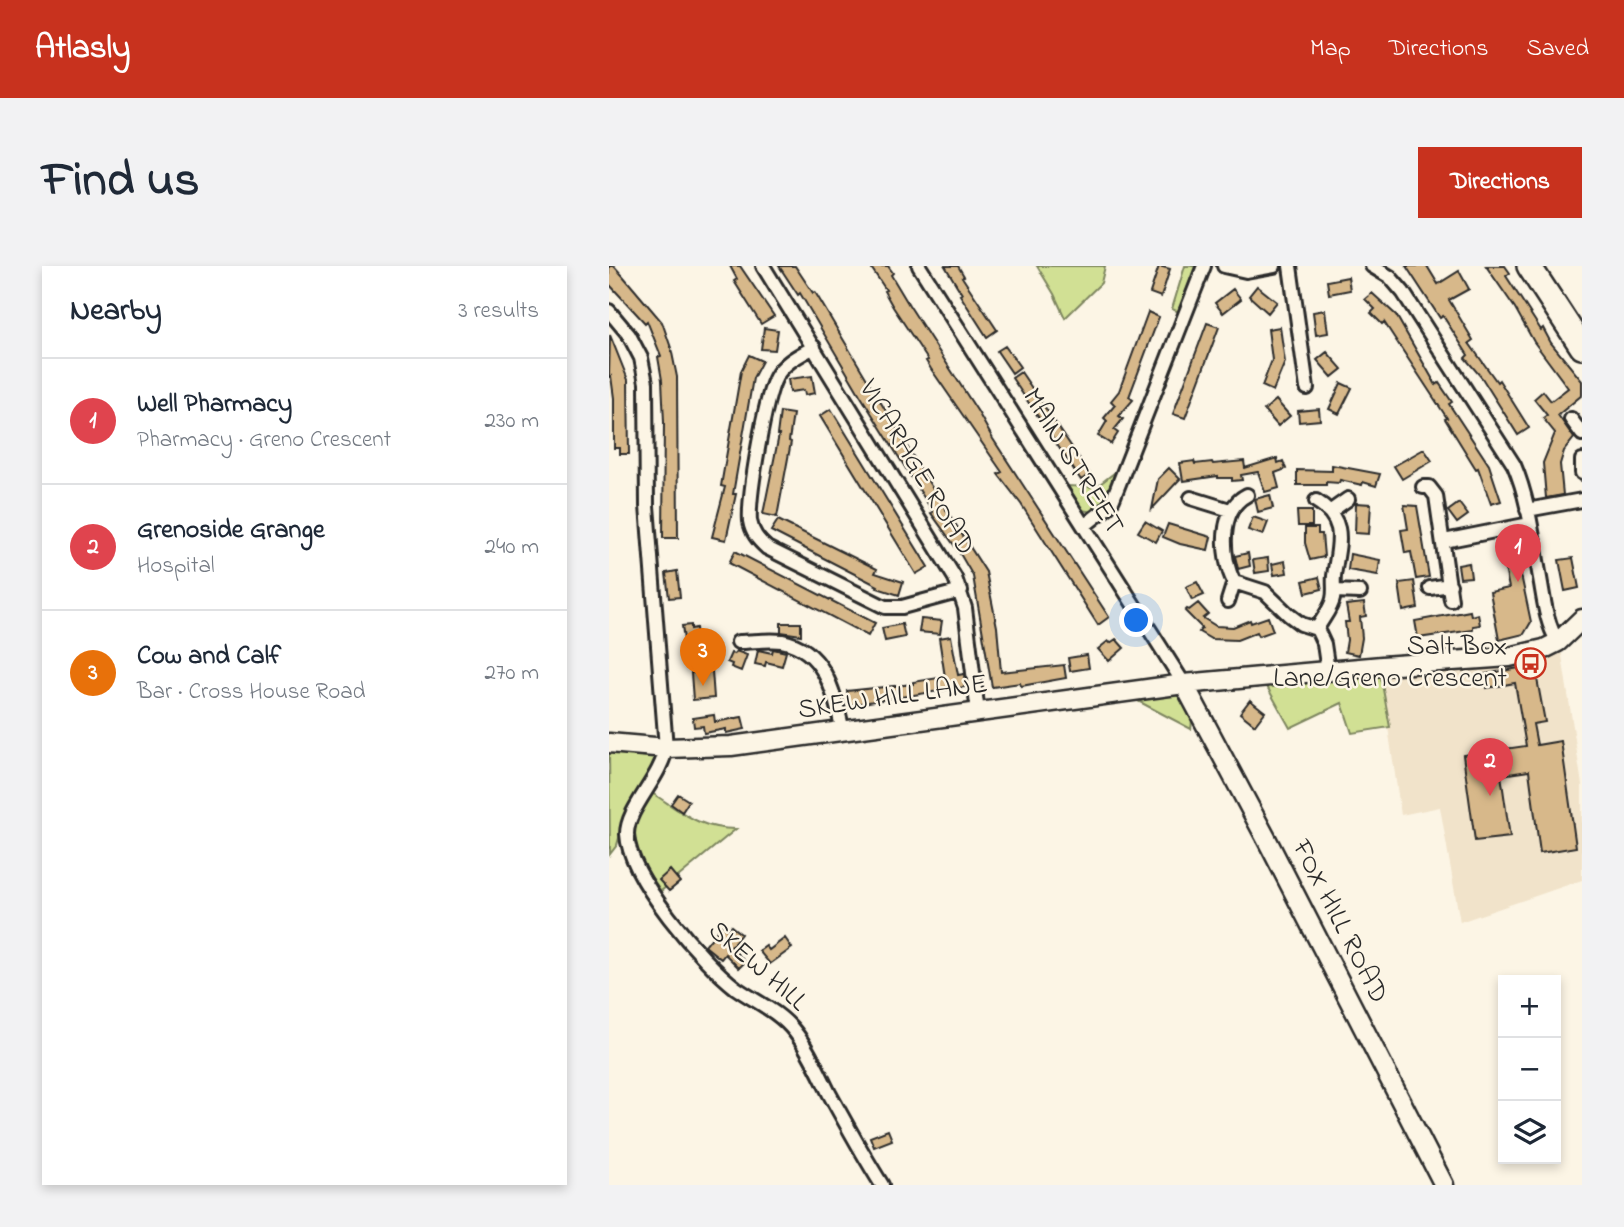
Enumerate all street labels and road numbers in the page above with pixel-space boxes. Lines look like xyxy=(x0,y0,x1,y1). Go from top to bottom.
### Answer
street label: VICARAGE ROAD xyxy=(847,371,985,564)
street label: MAIN STREET xyxy=(1011,381,1133,543)
street label: SKEW HILL LANE xyxy=(795,664,991,732)
street label: FOX HILL ROAD xyxy=(1280,832,1398,1011)
street label: SKEW HILL xyxy=(698,912,817,1023)

